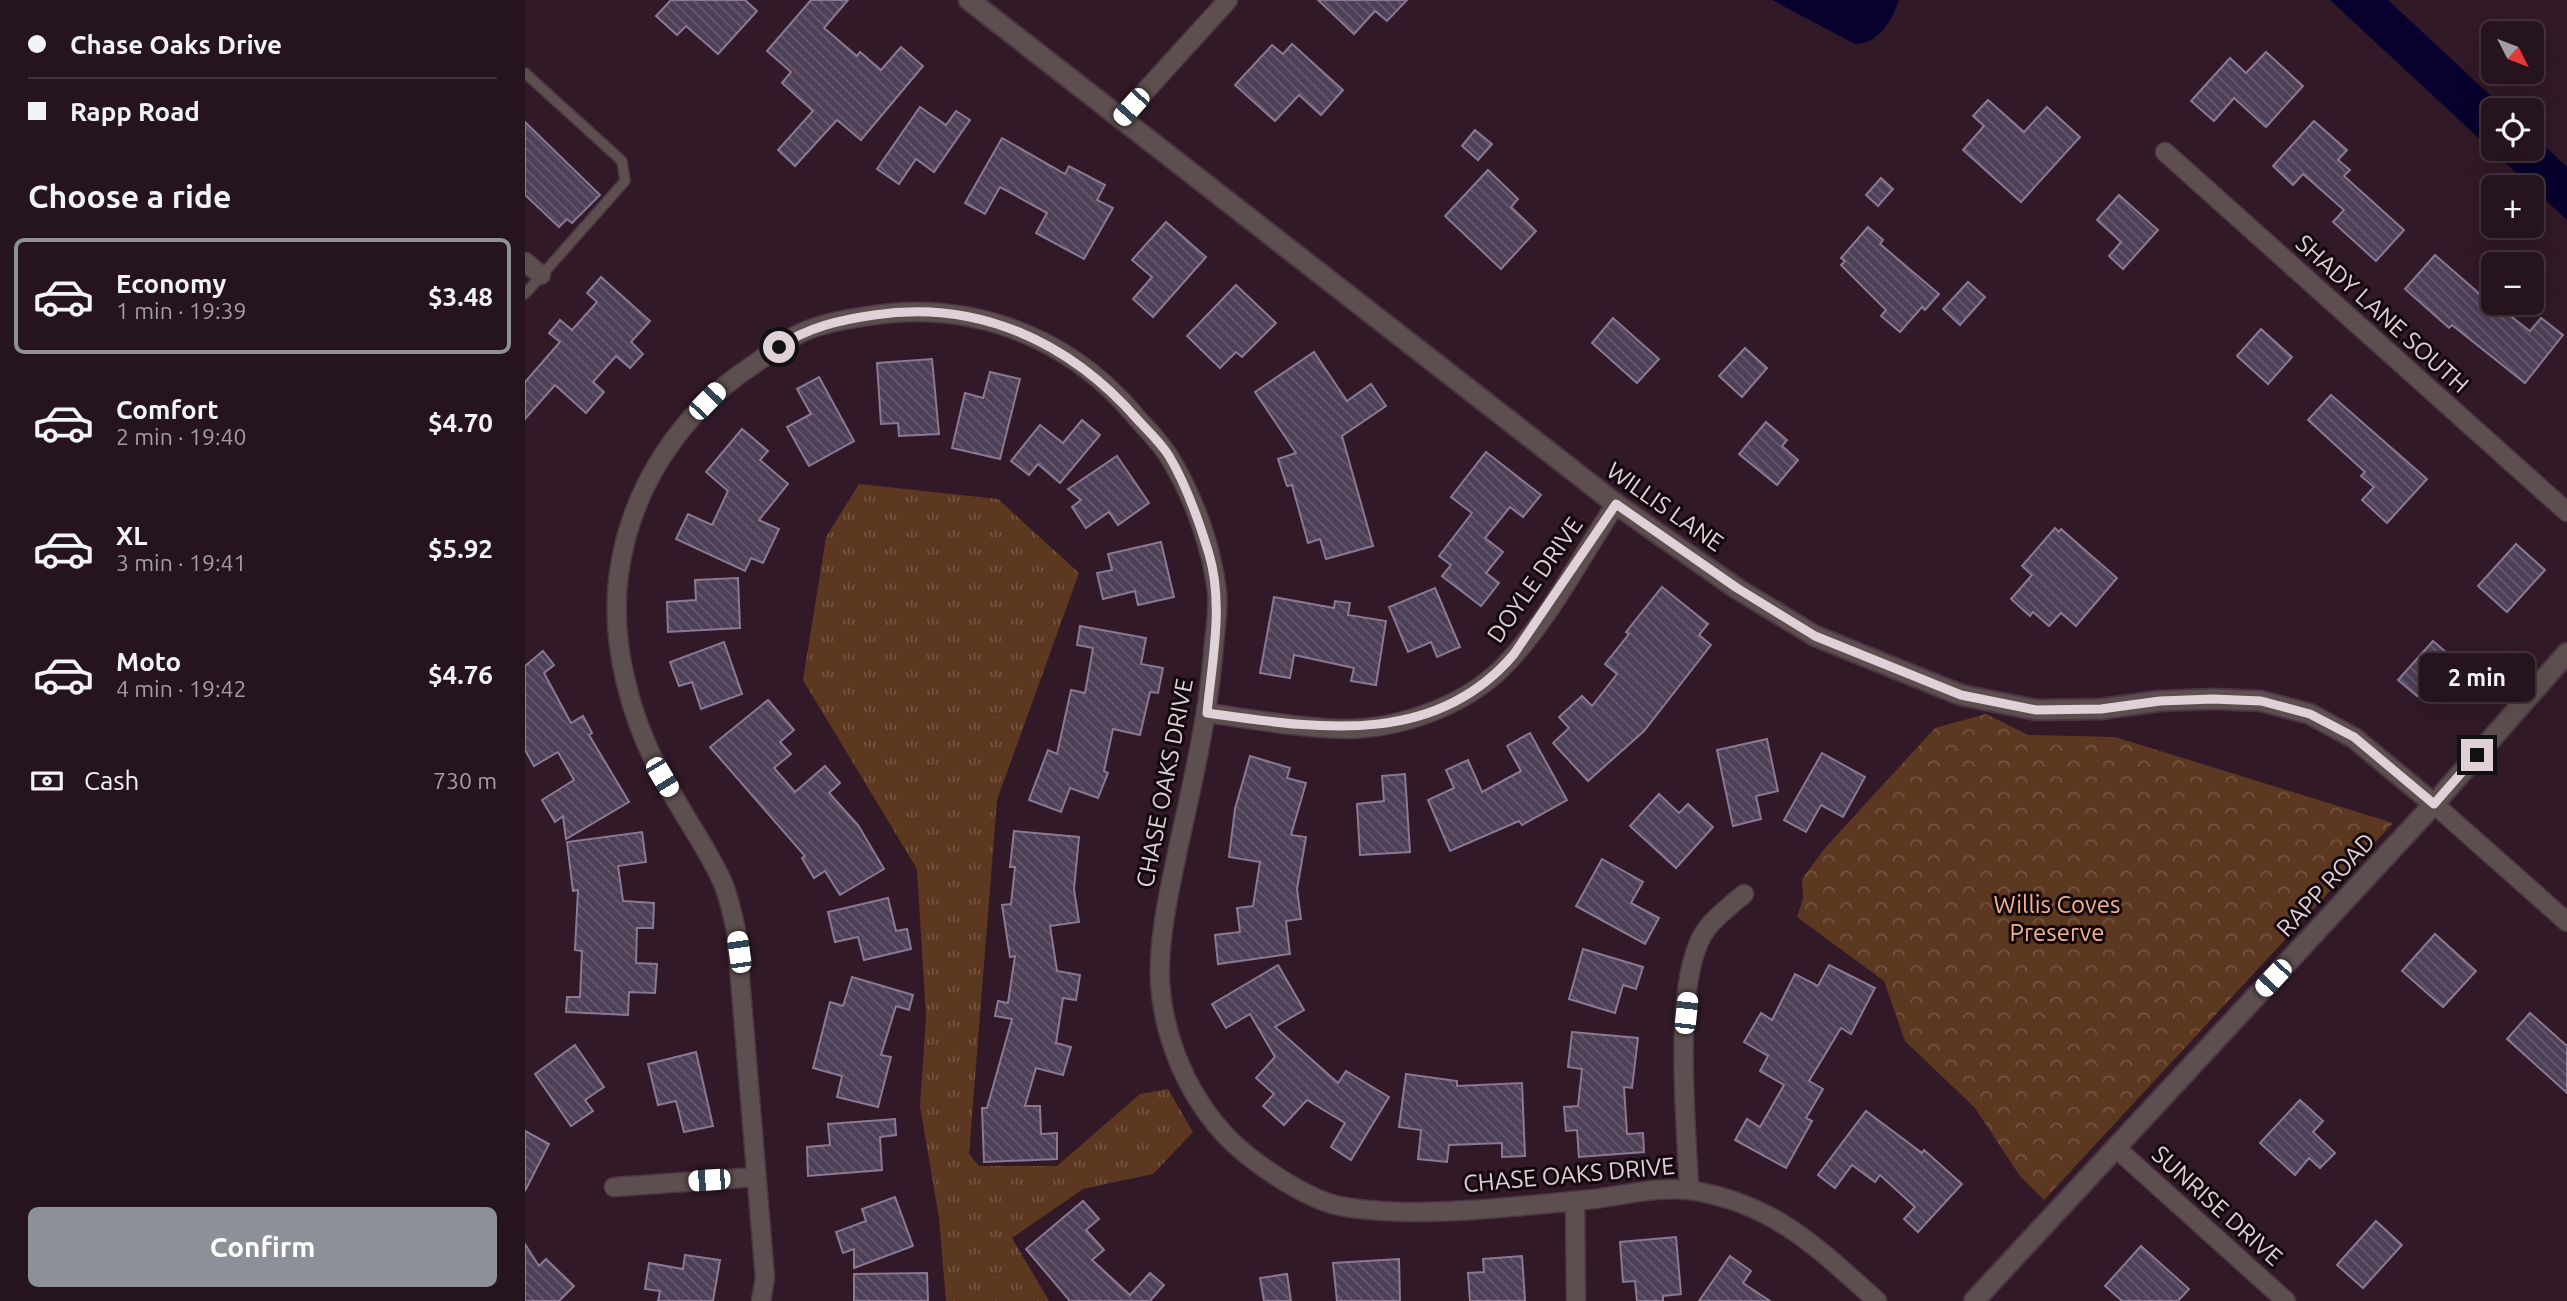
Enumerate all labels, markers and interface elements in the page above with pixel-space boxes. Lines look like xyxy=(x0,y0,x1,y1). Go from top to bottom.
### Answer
north arrow xyxy=(2481,21,2545,84)
map controls xyxy=(2481,21,2544,315)
text: Chase Oaks Drive xyxy=(70,30,282,59)
car xyxy=(1110,84,1153,130)
text: Rapp Road xyxy=(70,97,200,126)
button: locate xyxy=(2481,98,2544,161)
button: + xyxy=(2481,175,2544,238)
text: Choose a ride xyxy=(28,178,231,214)
street label: SHADY LANE SOUTH xyxy=(2291,229,2474,398)
button: − xyxy=(2481,252,2544,315)
icon: car xyxy=(32,265,95,328)
text: Economy xyxy=(116,269,226,298)
text: $3.48 xyxy=(428,282,493,311)
text: 1 min · 19:39 xyxy=(116,298,247,323)
route start xyxy=(763,331,795,363)
car xyxy=(685,379,730,423)
icon: car xyxy=(32,391,95,454)
text: Comfort xyxy=(116,395,219,424)
text: $4.70 xyxy=(428,408,493,437)
text: 2 min · 19:40 xyxy=(116,424,247,449)
street label: WILLIS LANE xyxy=(1602,457,1729,557)
street label: DOYLE DRIVE xyxy=(1481,512,1588,648)
icon: car xyxy=(32,517,95,580)
text: XL xyxy=(116,521,147,550)
text: $5.92 xyxy=(428,534,493,563)
text: 3 min · 19:41 xyxy=(116,550,247,575)
icon: car xyxy=(32,643,95,706)
text: Moto xyxy=(116,647,181,676)
callout: 2 min xyxy=(2419,654,2535,702)
text: $4.76 xyxy=(428,660,493,689)
text: 2 min xyxy=(2448,665,2506,690)
text: 4 min · 19:42 xyxy=(116,676,247,701)
street label: CHASE OAKS DRIVE xyxy=(1131,676,1198,890)
route end xyxy=(2461,739,2493,771)
car xyxy=(643,754,682,800)
icon: cash xyxy=(28,762,66,800)
text: Cash xyxy=(84,766,139,795)
text: 730 m xyxy=(433,768,497,793)
street label: RAPP ROAD xyxy=(2271,827,2380,942)
park label: Willis Coves Preserve xyxy=(1994,891,2120,946)
car xyxy=(726,930,753,974)
car xyxy=(2251,955,2296,1001)
car xyxy=(1674,991,1699,1035)
street label: SUNRISE DRIVE xyxy=(2147,1140,2288,1271)
street label: CHASE OAKS DRIVE xyxy=(1462,1152,1676,1197)
car xyxy=(688,1168,731,1192)
button: Confirm xyxy=(28,1207,497,1287)

